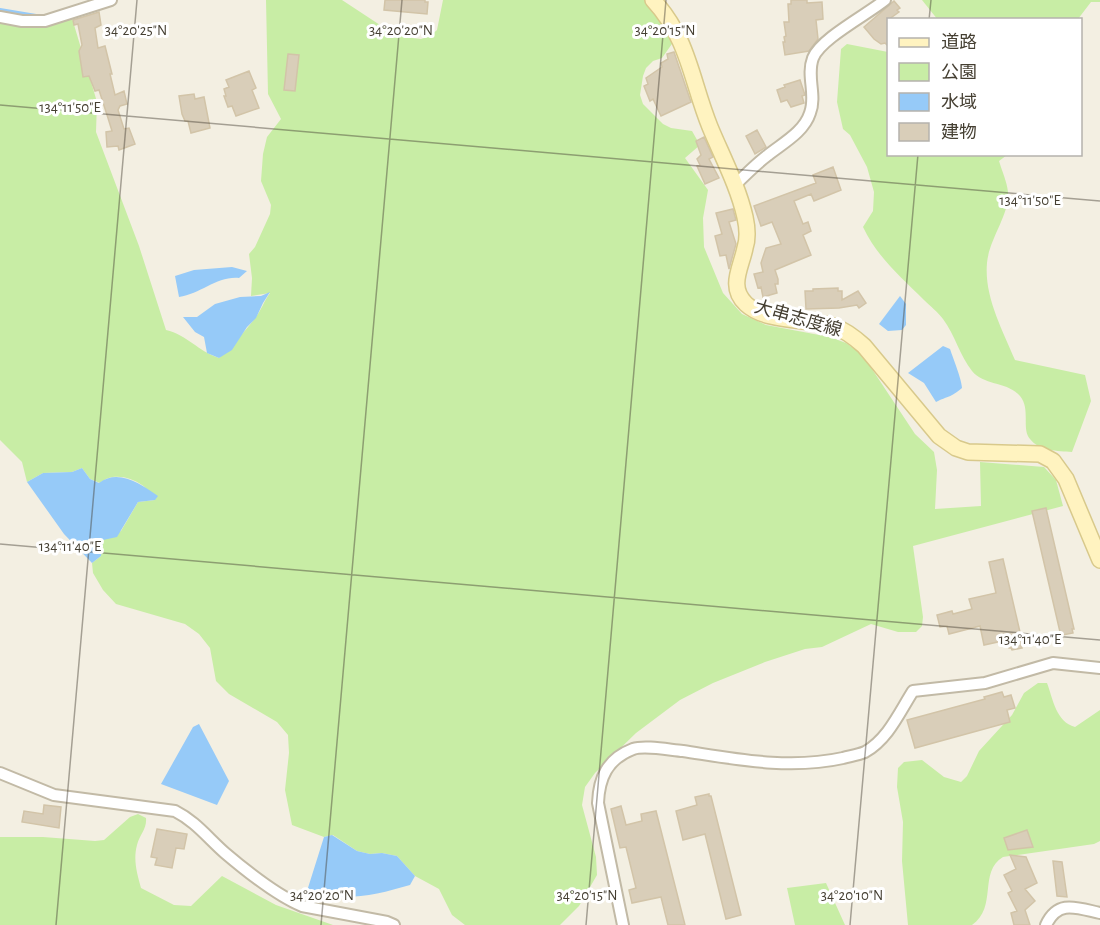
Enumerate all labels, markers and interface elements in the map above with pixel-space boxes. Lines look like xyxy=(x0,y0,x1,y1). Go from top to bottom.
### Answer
legend xyxy=(887,18,1082,156)
text: 34°20'25"N xyxy=(105,23,167,38)
text: 34°20'20"N xyxy=(369,23,433,38)
text: 34°20'15"N xyxy=(635,23,695,38)
text: 道路 xyxy=(941,32,977,52)
text: 公園 xyxy=(941,63,977,82)
text: 水域 xyxy=(941,93,977,112)
text: 134°11'50"E xyxy=(39,100,101,115)
text: 建物 xyxy=(941,122,977,142)
text: 134°11'50"E xyxy=(999,193,1061,208)
street label: 大串志度線 xyxy=(752,296,844,340)
text: 134°11'40"E xyxy=(39,539,101,554)
text: 134°11'40"E xyxy=(999,632,1061,647)
text: 34°20'20"N xyxy=(290,888,354,903)
text: 34°20'15"N xyxy=(557,888,617,903)
text: 34°20'10"N xyxy=(821,888,883,903)

